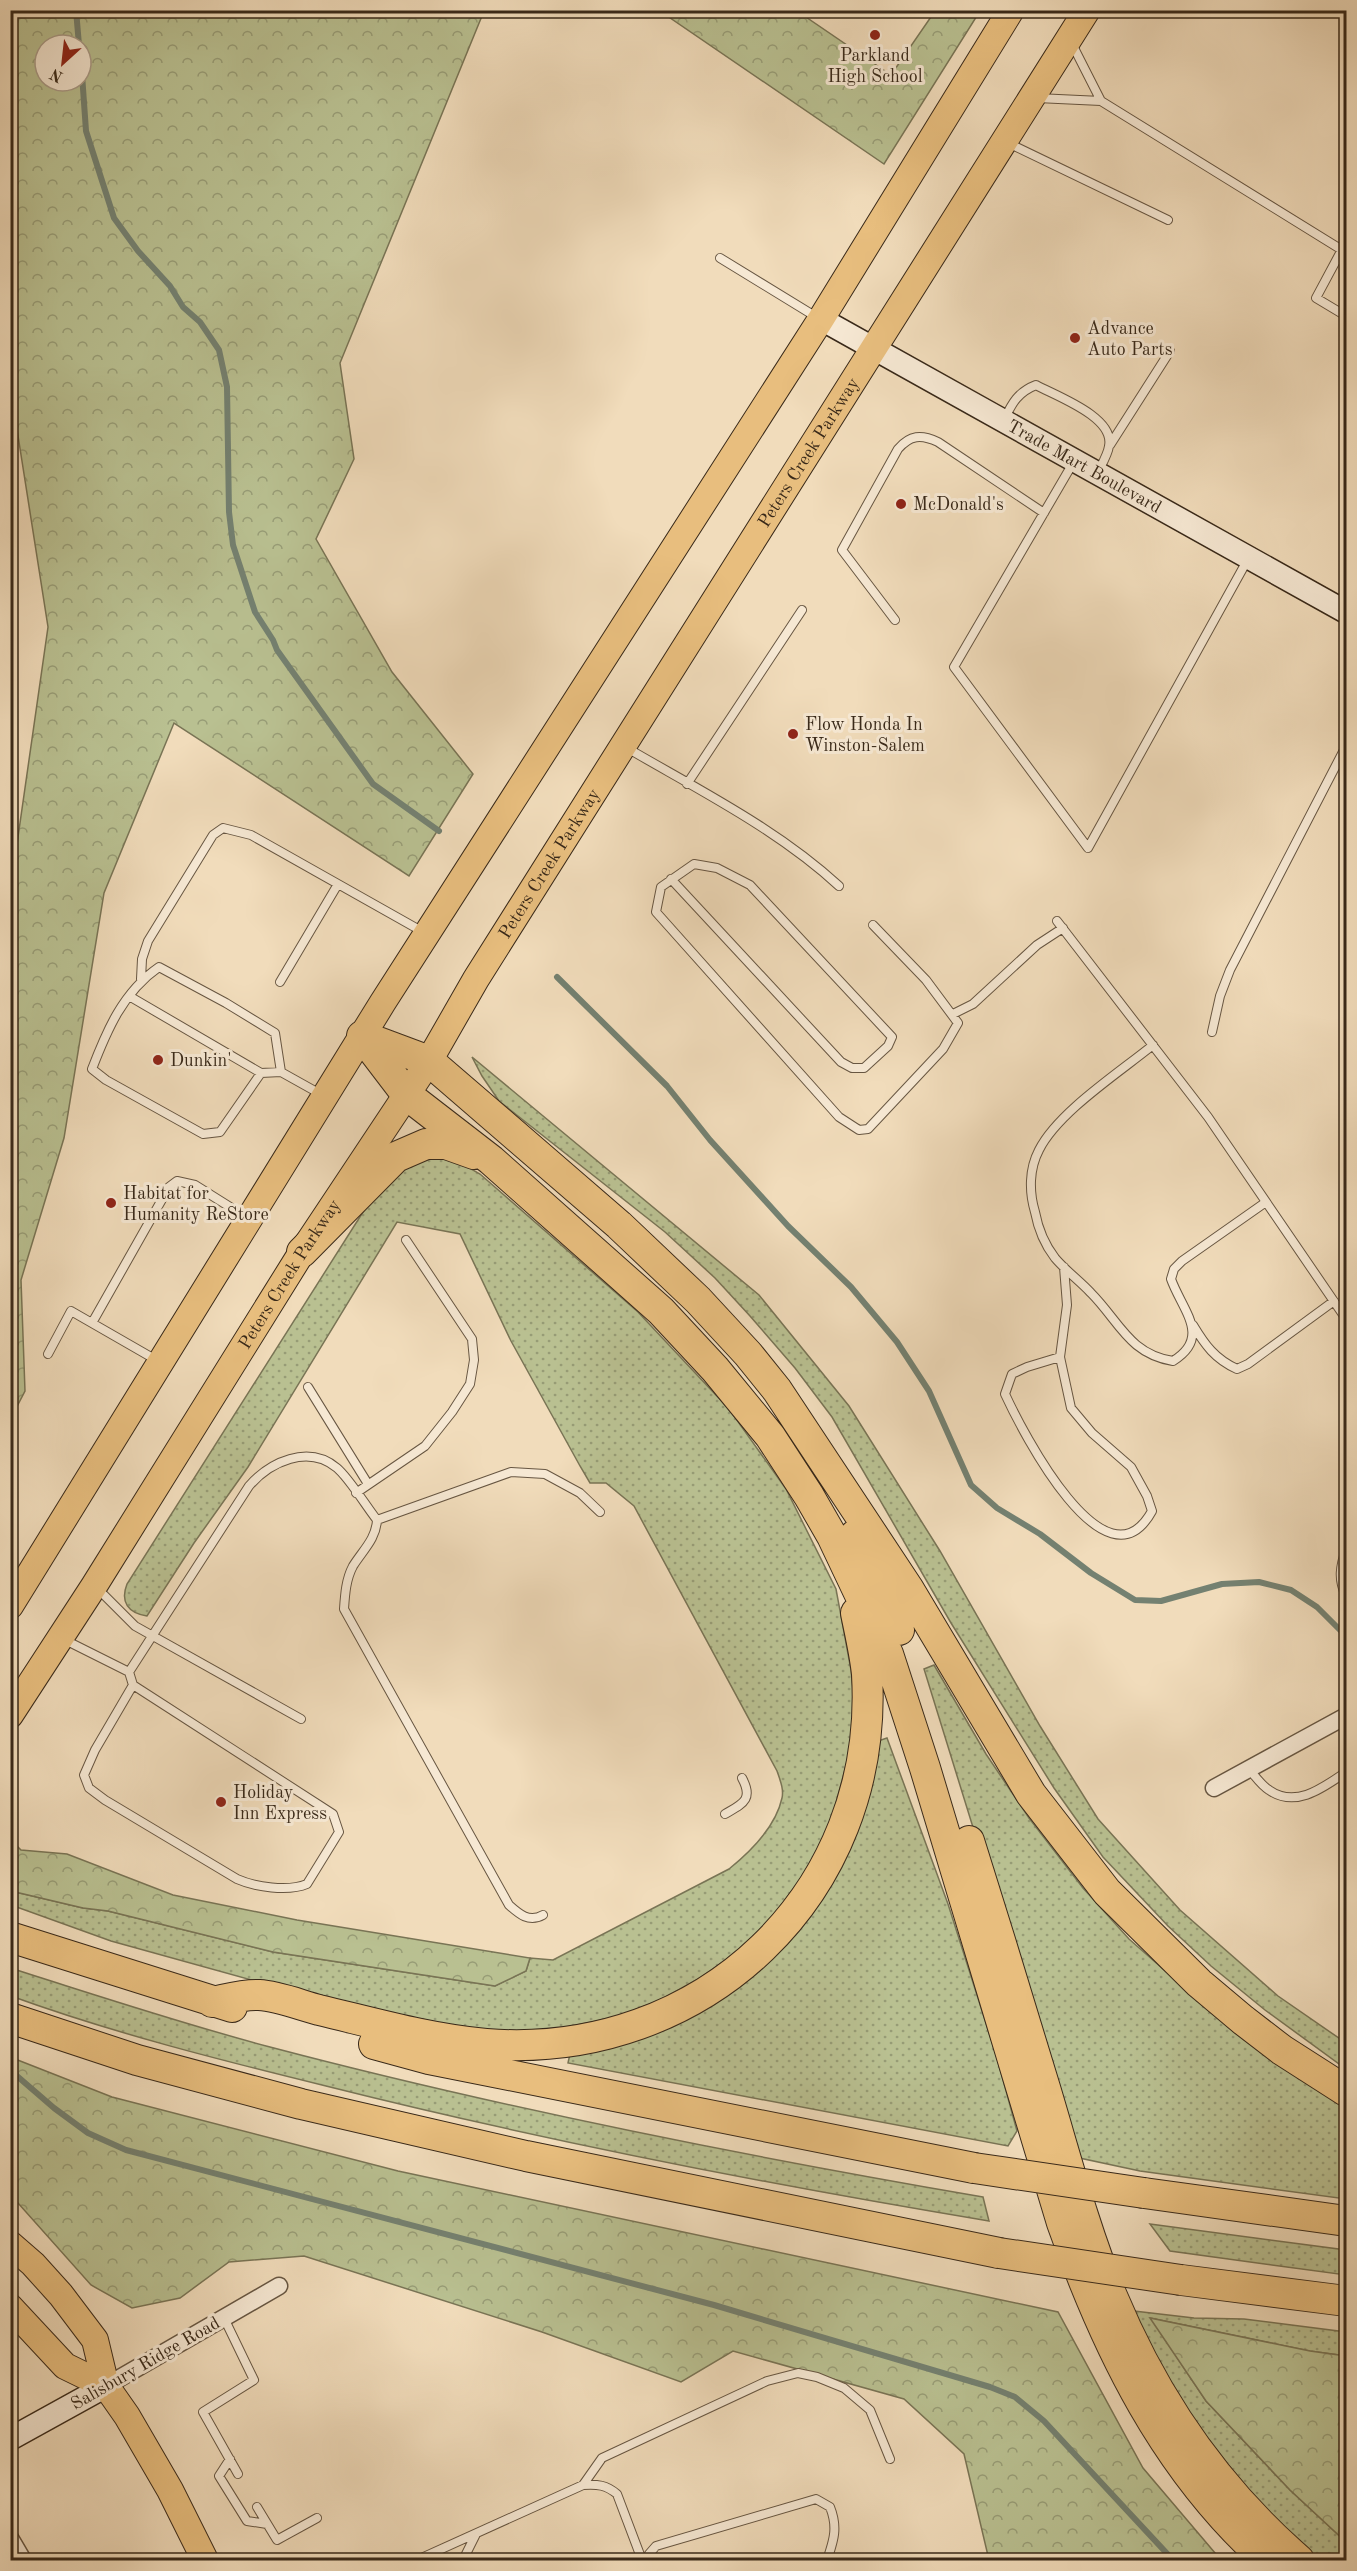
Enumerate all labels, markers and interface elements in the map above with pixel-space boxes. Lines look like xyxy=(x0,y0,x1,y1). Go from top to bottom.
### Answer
marker: Parkland High School xyxy=(868,28,882,42)
north arrow xyxy=(33,33,93,93)
place label: Parkland High School xyxy=(827,47,923,86)
text: N xyxy=(47,64,66,84)
place label: Advance Auto Parts xyxy=(1087,320,1173,359)
marker: Advance Auto Parts xyxy=(1068,331,1082,345)
street label: Peters Creek Parkway xyxy=(755,374,863,531)
street label: Trade Mart Boulevard xyxy=(1004,417,1164,517)
place label: McDonald's xyxy=(913,496,1004,514)
marker: McDonald's xyxy=(894,497,908,511)
place label: Flow Honda In Winston-Salem xyxy=(805,716,925,755)
marker: Flow Honda In Winston-Salem xyxy=(786,727,800,741)
street label: Peters Creek Parkway xyxy=(496,785,604,942)
place label: Dunkin' xyxy=(170,1052,232,1070)
marker: Dunkin' xyxy=(151,1053,165,1067)
place label: Habitat for Humanity ReStore xyxy=(123,1185,269,1224)
marker: Habitat for Humanity ReStore xyxy=(104,1196,118,1210)
street label: Peters Creek Parkway xyxy=(236,1196,345,1353)
place label: Holiday Inn Express xyxy=(233,1784,327,1823)
marker: Holiday Inn Express xyxy=(214,1795,228,1809)
street label: Salisbury Ridge Road xyxy=(68,2314,223,2414)

